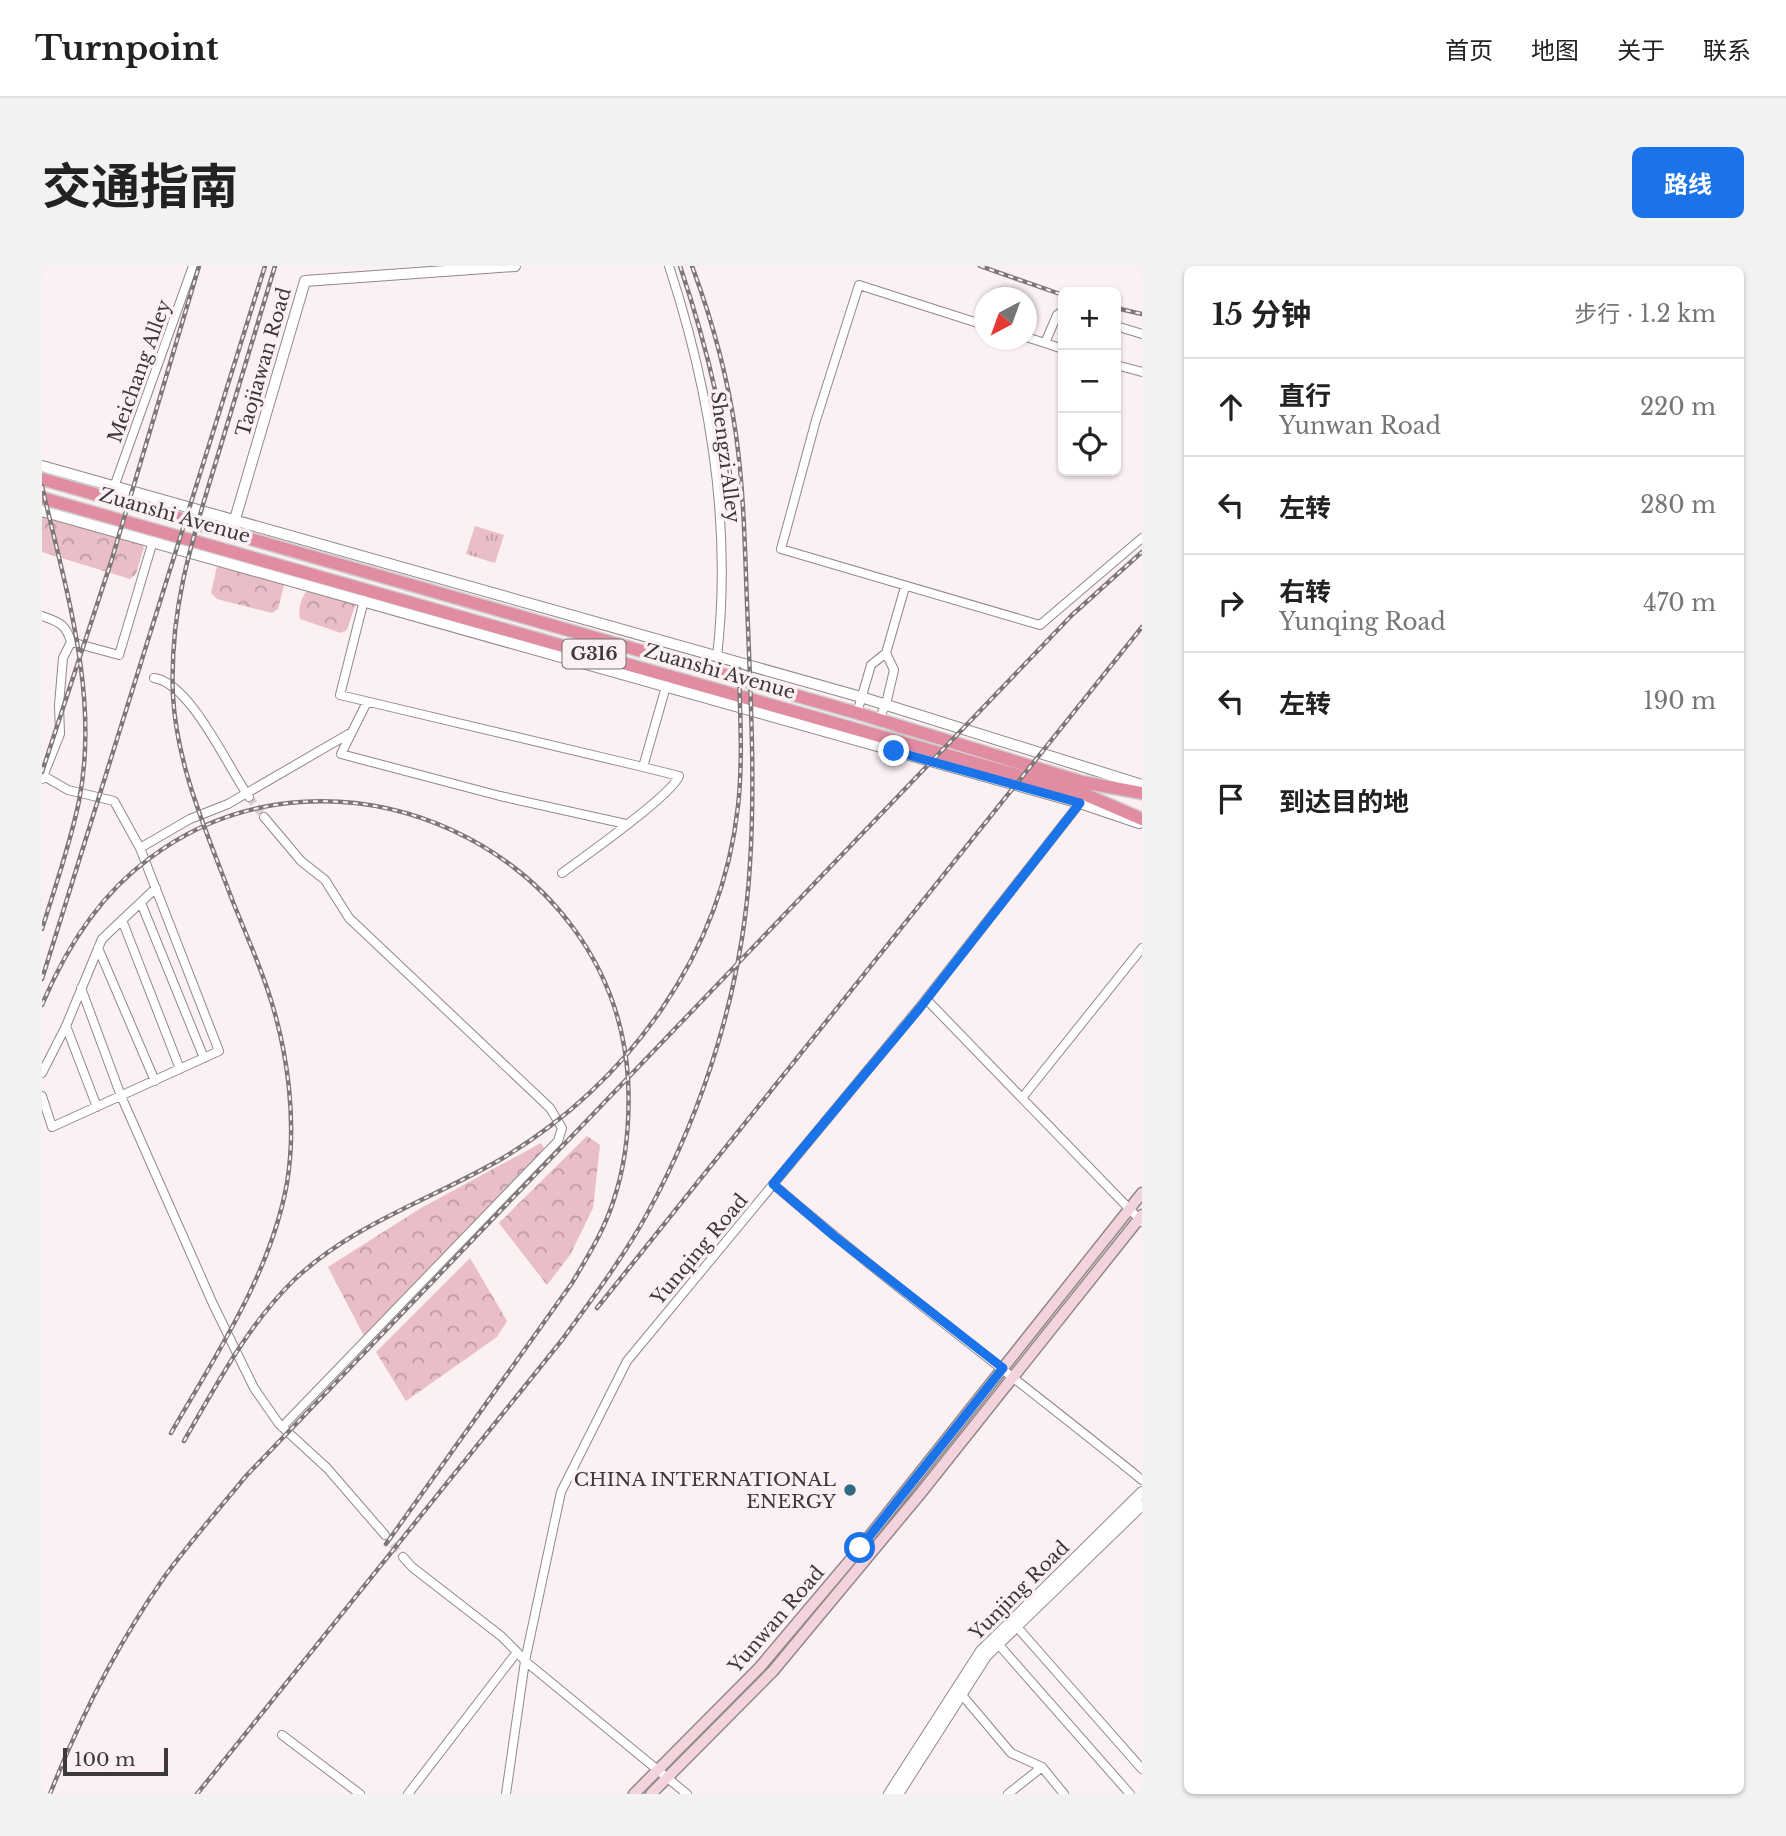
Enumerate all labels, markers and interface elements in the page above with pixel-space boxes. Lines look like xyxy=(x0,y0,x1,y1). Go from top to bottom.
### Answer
text: Turnpoint xyxy=(35,28,219,69)
text: 首页 xyxy=(1445,36,1493,65)
text: 地图 xyxy=(1531,36,1579,65)
text: 关于 xyxy=(1617,36,1665,65)
text: 联系 xyxy=(1703,36,1751,65)
button: 路线 xyxy=(1632,147,1744,218)
text: 交通指南 xyxy=(42,156,238,217)
street label: Taojiawan Road xyxy=(231,285,296,439)
north arrow xyxy=(974,287,1037,350)
map controls xyxy=(1058,287,1121,476)
button: + xyxy=(1058,287,1121,350)
text: 15 分钟 xyxy=(1212,296,1311,333)
street label: Meichang Alley xyxy=(103,297,176,446)
text: 步行 · 1.2 km xyxy=(1574,300,1716,328)
button: − xyxy=(1058,350,1121,413)
text: 直行 xyxy=(1279,380,1331,412)
icon: ahead xyxy=(1212,388,1250,426)
street label: Shengzi Alley xyxy=(706,390,745,524)
text: 220 m xyxy=(1640,393,1716,421)
text: Yunwan Road xyxy=(1279,412,1441,440)
button: locate xyxy=(1058,413,1121,476)
street label: Zuanshi Avenue xyxy=(97,483,253,548)
icon: left xyxy=(1212,486,1250,524)
text: 280 m xyxy=(1640,491,1716,519)
text: 左转 xyxy=(1279,492,1331,524)
text: 右转 xyxy=(1279,576,1331,608)
icon: right xyxy=(1212,584,1250,622)
text: 470 m xyxy=(1643,589,1716,617)
text: Yunqing Road xyxy=(1279,608,1446,636)
street label: Zuanshi Avenue xyxy=(642,639,798,704)
road number: G316 xyxy=(562,640,626,668)
icon: left xyxy=(1212,682,1250,720)
text: 190 m xyxy=(1643,687,1716,715)
text: 左转 xyxy=(1279,688,1331,720)
route end xyxy=(878,735,909,766)
icon: arrive xyxy=(1212,780,1250,818)
text: 到达目的地 xyxy=(1279,786,1409,818)
street label: Yunqing Road xyxy=(646,1189,753,1310)
place label: CHINA INTERNATIONAL ENERGY xyxy=(574,1468,836,1513)
marker: CHINA INTERNATIONAL ENERGY xyxy=(842,1482,858,1498)
route start xyxy=(844,1532,875,1563)
street label: Yunjing Road xyxy=(964,1536,1074,1646)
street label: Yunwan Road xyxy=(723,1561,829,1678)
scale bar xyxy=(63,1745,168,1777)
text: 100 m xyxy=(74,1748,135,1771)

